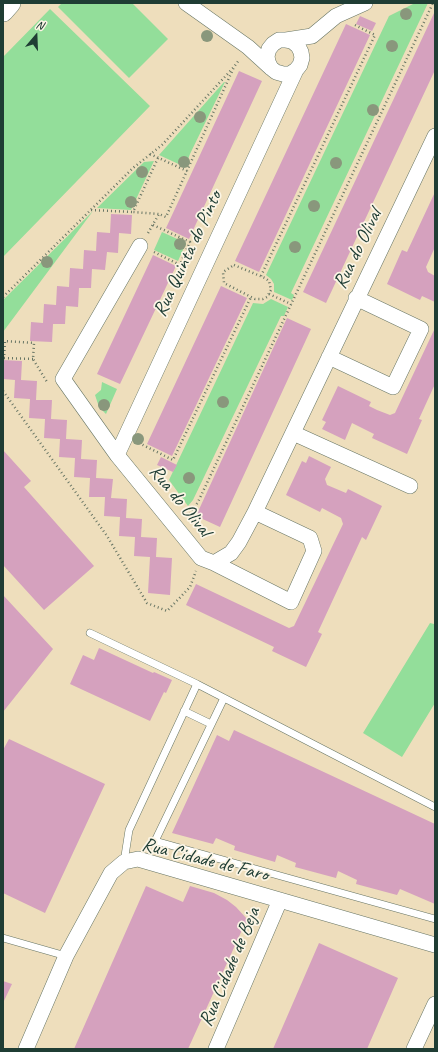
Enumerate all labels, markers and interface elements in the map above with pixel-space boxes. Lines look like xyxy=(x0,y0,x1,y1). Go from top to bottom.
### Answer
north arrow xyxy=(16,16,56,56)
text: N xyxy=(34,17,45,32)
street label: Rua Quinta do Pinto xyxy=(148,187,228,321)
street label: Rua do Olival xyxy=(328,205,388,293)
street label: Rua do Olival xyxy=(144,460,216,542)
street label: Rua Cidade de Faro xyxy=(139,833,271,887)
street label: Rua Cidade de Beja xyxy=(194,904,266,1030)

